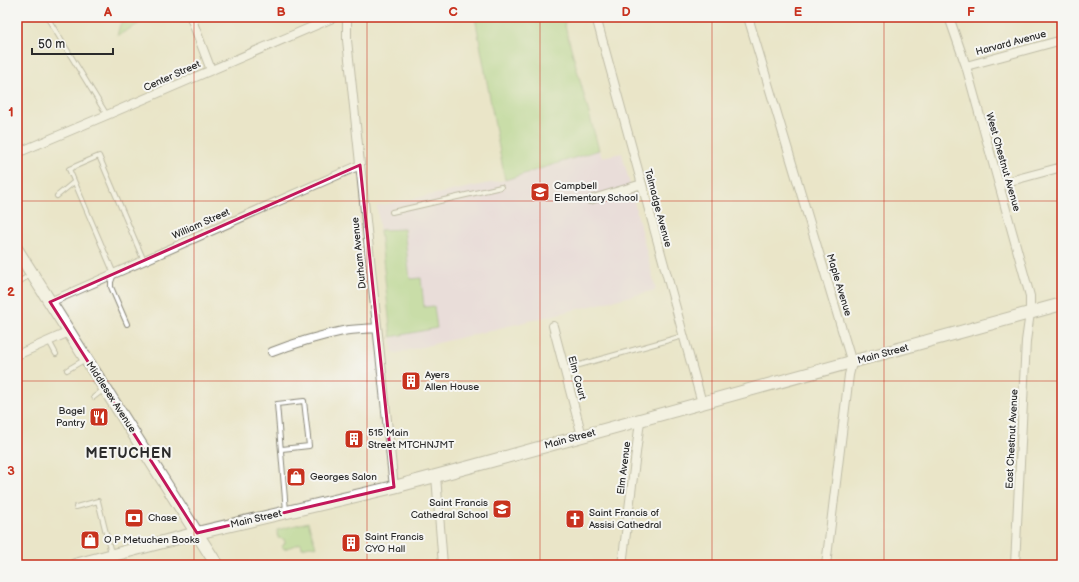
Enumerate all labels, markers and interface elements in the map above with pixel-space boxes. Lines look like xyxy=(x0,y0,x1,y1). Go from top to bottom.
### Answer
text: A xyxy=(103,4,112,20)
text: B xyxy=(276,4,286,20)
text: C xyxy=(448,4,458,20)
text: D xyxy=(621,4,631,20)
text: E xyxy=(794,4,803,20)
text: F xyxy=(967,4,975,20)
street label: Harvard Avenue xyxy=(975,28,1048,58)
scale bar xyxy=(32,30,113,56)
text: 50 m xyxy=(38,37,65,52)
street label: Center Street xyxy=(142,58,202,94)
text: 1 xyxy=(8,104,14,120)
street label: West Chestnut Avenue xyxy=(983,111,1023,213)
street label: Talmadge Avenue xyxy=(642,168,674,248)
place label: Campbell Elementary School xyxy=(554,180,638,204)
school or university icon: Campbell Elementary School xyxy=(529,181,551,203)
street label: William Street xyxy=(170,206,232,242)
street label: Durham Avenue xyxy=(349,216,369,290)
street label: Maple Avenue xyxy=(824,252,854,318)
text: 2 xyxy=(7,284,15,300)
street label: Main Street xyxy=(856,341,910,367)
street label: Elm Court xyxy=(565,355,589,401)
street label: Middlesex Avenue xyxy=(84,359,138,435)
place label: Ayers Allen House xyxy=(425,369,479,393)
building icon: Ayers Allen House xyxy=(400,370,422,392)
street label: East Chestnut Avenue xyxy=(1003,389,1021,489)
place label: Bagel Pantry xyxy=(56,405,85,429)
restaurant icon: Bagel Pantry xyxy=(88,406,110,428)
street label: Main Street xyxy=(543,426,597,452)
place label: 515 Main Street MTCHNJMT xyxy=(368,427,454,451)
building icon: 515 Main Street MTCHNJMT xyxy=(343,428,365,450)
street label: Elm Avenue xyxy=(615,441,633,495)
district label: METUCHEN xyxy=(85,445,173,462)
text: 3 xyxy=(7,463,15,479)
shop icon: Georges Salon xyxy=(285,466,307,488)
place label: Georges Salon xyxy=(310,471,377,483)
place label: Saint Francis Cathedral School xyxy=(411,497,488,521)
school or university icon: Saint Francis Cathedral School xyxy=(491,498,513,520)
bank icon: Chase xyxy=(123,507,145,529)
street label: Main Street xyxy=(229,507,283,531)
place label: Saint Francis of Assisi Cathedral xyxy=(589,507,661,531)
church icon: Saint Francis of Assisi Cathedral xyxy=(564,508,586,530)
place label: Chase xyxy=(148,512,177,524)
shop icon: O P Metuchen Books xyxy=(79,529,101,551)
place label: Saint Francis CYO Hall xyxy=(365,531,424,555)
building icon: Saint Francis CYO Hall xyxy=(340,532,362,554)
place label: O P Metuchen Books xyxy=(104,534,200,546)

